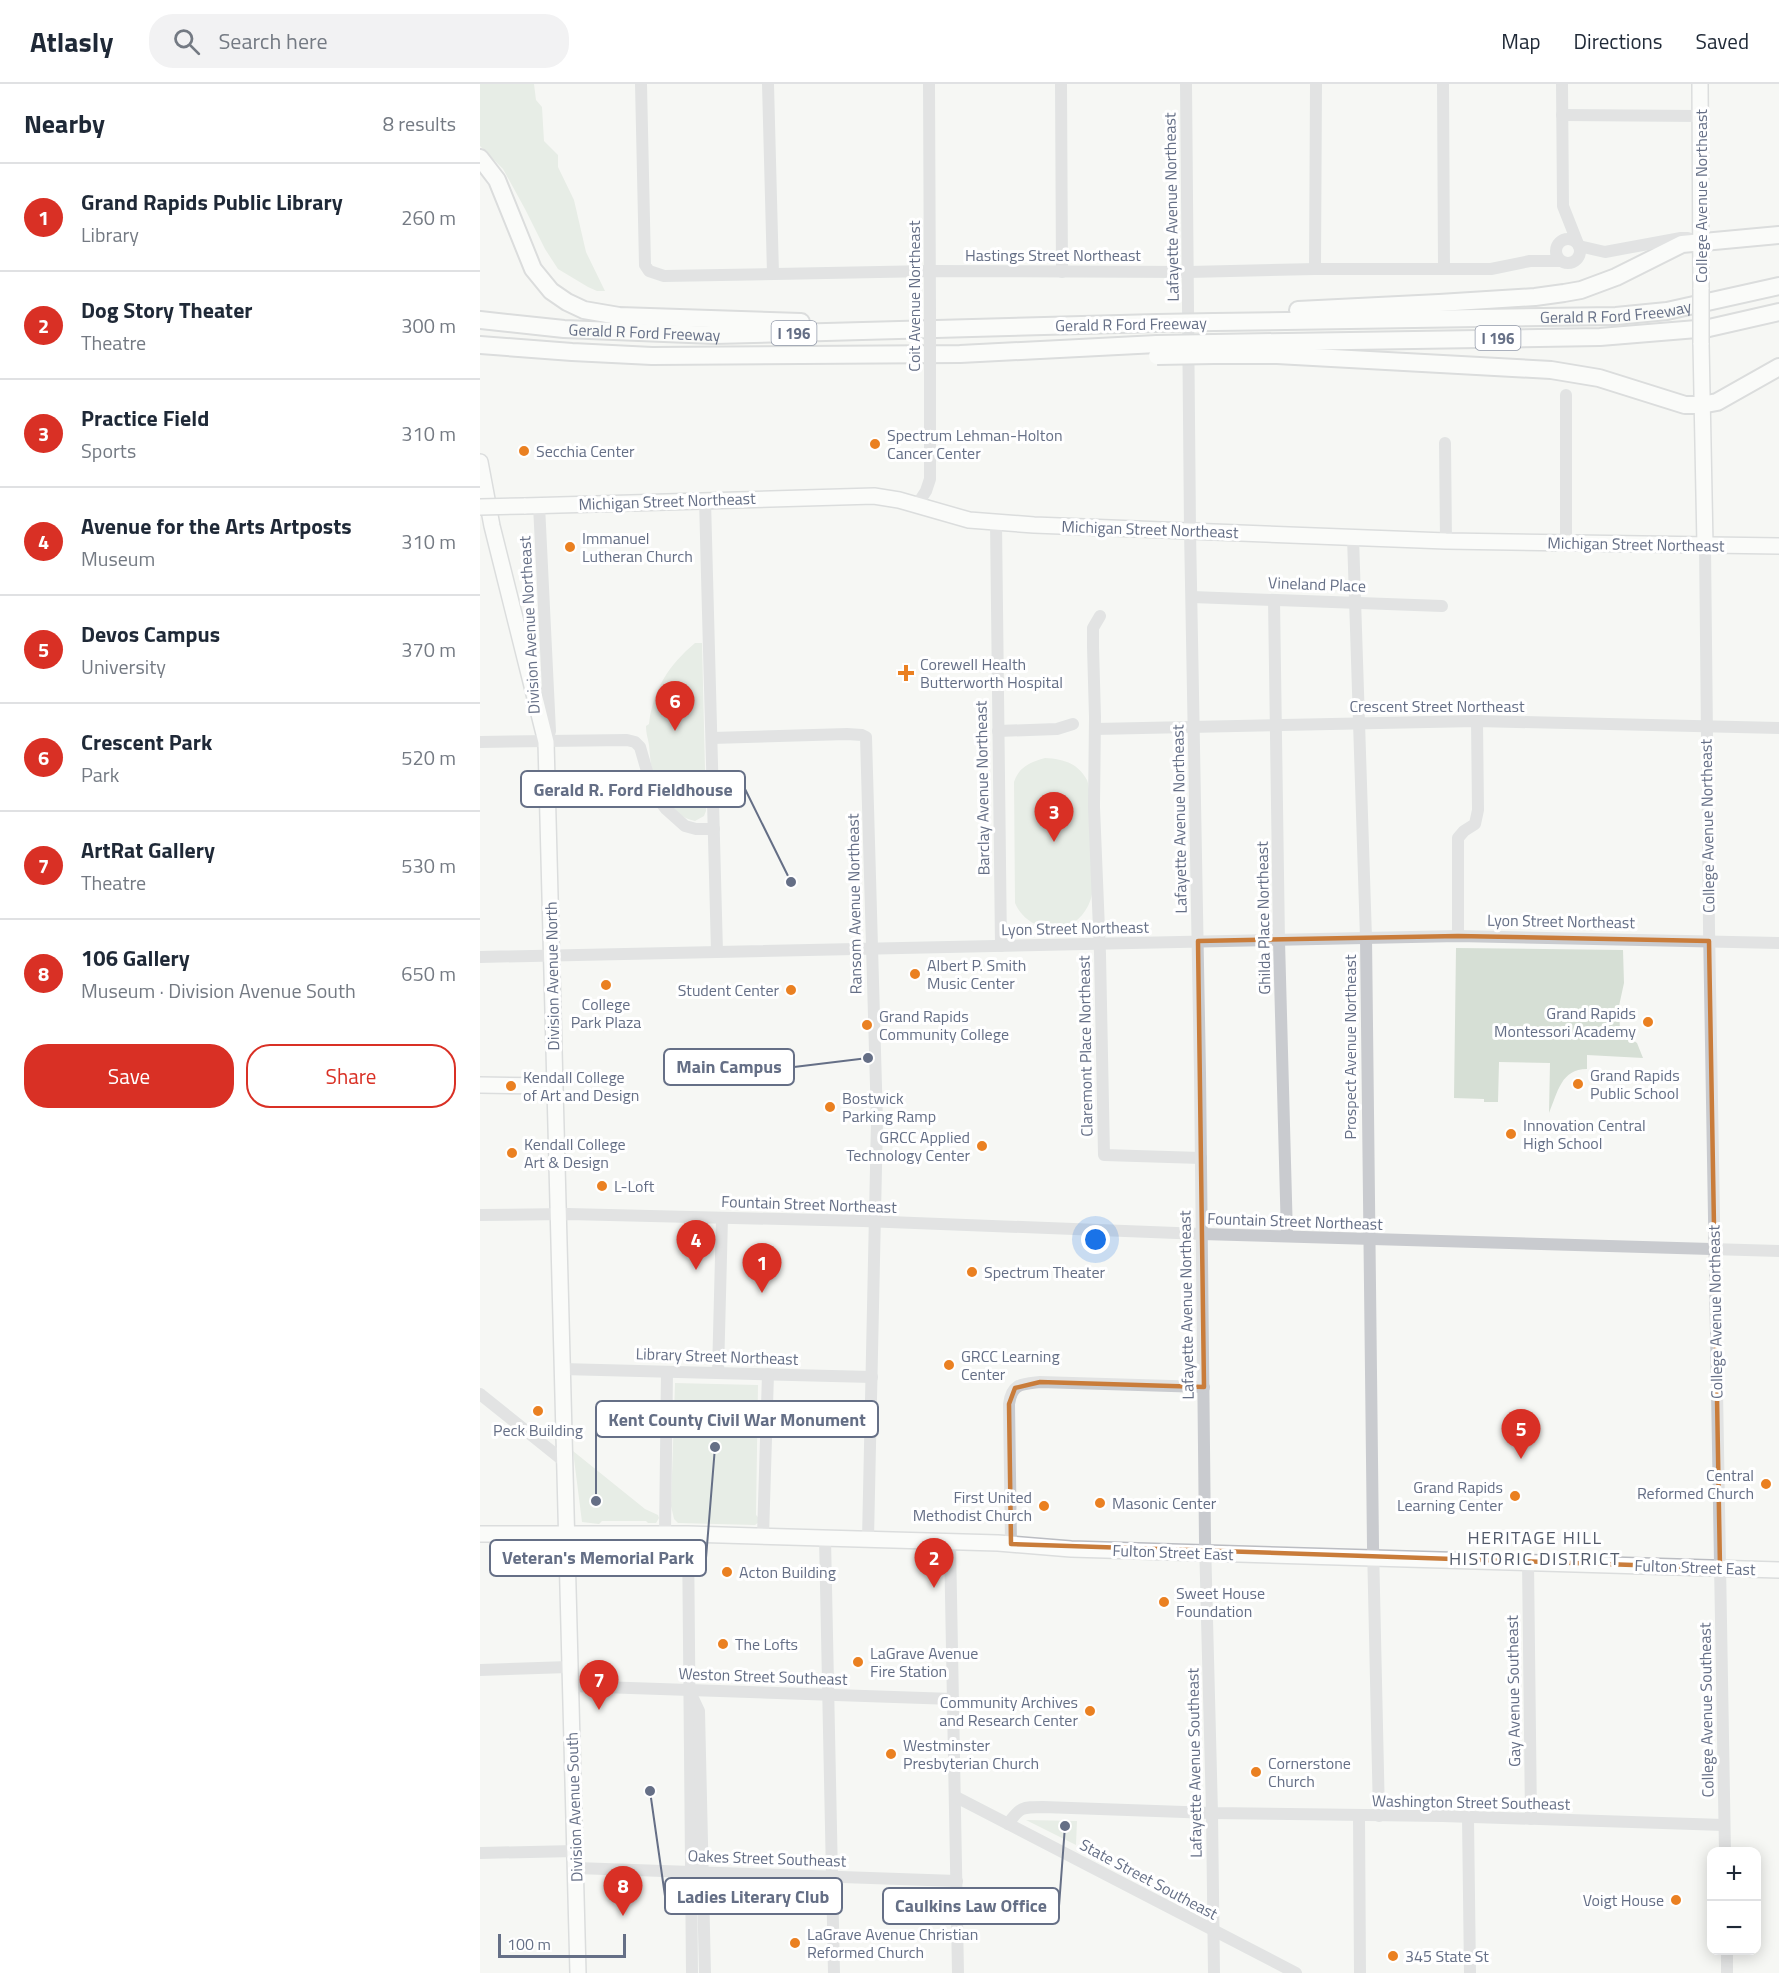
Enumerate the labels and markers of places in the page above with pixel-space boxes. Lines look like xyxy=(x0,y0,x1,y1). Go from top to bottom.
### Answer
place label: Spectrum Lehman-Holton Cancer Center xyxy=(887,423,1062,465)
marker: Spectrum Lehman-Holton Cancer Center xyxy=(868,437,882,451)
place label: Secchia Center xyxy=(536,439,635,463)
marker: Secchia Center xyxy=(517,444,531,458)
place label: Immanuel Lutheran Church xyxy=(582,526,693,568)
marker: Immanuel Lutheran Church xyxy=(563,540,577,554)
place label: Corewell Health Butterworth Hospital xyxy=(920,652,1063,694)
marker: Corewell Health Butterworth Hospital xyxy=(897,664,915,682)
pin: 6 xyxy=(656,682,694,731)
callout: Gerald R. Ford Fieldhouse xyxy=(521,771,745,807)
pin: 3 xyxy=(1034,792,1074,842)
place label: Albert P. Smith Music Center xyxy=(927,953,1026,995)
marker: Albert P. Smith Music Center xyxy=(908,967,922,981)
marker: College Park Plaza xyxy=(599,978,613,992)
place label: Student Center xyxy=(678,978,779,1002)
marker: Student Center xyxy=(784,983,798,997)
place label: College Park Plaza xyxy=(571,992,641,1034)
place label: Grand Rapids Montessori Academy xyxy=(1494,1001,1636,1043)
place label: Grand Rapids Community College xyxy=(879,1004,1009,1046)
marker: Grand Rapids Montessori Academy xyxy=(1641,1015,1655,1029)
marker: Grand Rapids Community College xyxy=(860,1018,874,1032)
callout: Main Campus xyxy=(664,1049,794,1085)
place label: Grand Rapids Public School xyxy=(1590,1063,1680,1105)
place label: Kendall College of Art and Design xyxy=(523,1065,639,1107)
marker: Grand Rapids Public School xyxy=(1571,1077,1585,1091)
marker: Kendall College of Art and Design xyxy=(504,1079,518,1093)
place label: Bostwick Parking Ramp xyxy=(842,1086,936,1128)
marker: Bostwick Parking Ramp xyxy=(823,1100,837,1114)
place label: Innovation Central High School xyxy=(1523,1113,1646,1155)
place label: GRCC Applied Technology Center xyxy=(846,1125,970,1167)
marker: Innovation Central High School xyxy=(1504,1127,1518,1141)
place label: Kendall College Art & Design xyxy=(524,1132,626,1174)
marker: GRCC Applied Technology Center xyxy=(975,1139,989,1153)
marker: Kendall College Art & Design xyxy=(505,1146,519,1160)
place label: L-Loft xyxy=(614,1174,655,1198)
marker: L-Loft xyxy=(595,1179,609,1193)
pin: 4 xyxy=(676,1220,716,1270)
pin: 1 xyxy=(742,1244,782,1293)
place label: Spectrum Theater xyxy=(984,1260,1106,1284)
marker: Spectrum Theater xyxy=(965,1265,979,1279)
place label: GRCC Learning Center xyxy=(961,1344,1060,1386)
marker: GRCC Learning Center xyxy=(942,1358,956,1372)
callout: Kent County Civil War Monument xyxy=(596,1401,878,1437)
marker: Peck Building xyxy=(531,1404,545,1418)
pin: 5 xyxy=(1502,1410,1540,1459)
place label: Peck Building xyxy=(493,1418,583,1442)
place label: Central Reformed Church xyxy=(1637,1463,1754,1505)
place label: Grand Rapids Learning Center xyxy=(1397,1475,1503,1517)
marker: Central Reformed Church xyxy=(1759,1477,1773,1491)
place label: First United Methodist Church xyxy=(913,1485,1032,1527)
marker: Grand Rapids Learning Center xyxy=(1508,1489,1522,1503)
place label: Masonic Center xyxy=(1112,1491,1217,1515)
marker: Masonic Center xyxy=(1093,1496,1107,1510)
marker: First United Methodist Church xyxy=(1037,1499,1051,1513)
pin: 2 xyxy=(914,1538,954,1588)
callout: Veteran's Memorial Park xyxy=(490,1540,706,1576)
place label: Acton Building xyxy=(739,1560,836,1584)
marker: Acton Building xyxy=(720,1565,734,1579)
place label: Sweet House Foundation xyxy=(1176,1581,1265,1623)
marker: Sweet House Foundation xyxy=(1157,1595,1171,1609)
place label: The Lofts xyxy=(735,1632,798,1656)
marker: The Lofts xyxy=(716,1637,730,1651)
place label: LaGrave Avenue Fire Station xyxy=(870,1641,978,1683)
marker: LaGrave Avenue Fire Station xyxy=(851,1655,865,1669)
pin: 7 xyxy=(580,1660,618,1710)
place label: Community Archives and Research Center xyxy=(939,1690,1078,1732)
marker: Community Archives and Research Center xyxy=(1083,1704,1097,1718)
place label: Westminster Presbyterian Church xyxy=(903,1733,1039,1775)
marker: Westminster Presbyterian Church xyxy=(884,1747,898,1761)
place label: Cornerstone Church xyxy=(1268,1751,1351,1793)
marker: Cornerstone Church xyxy=(1249,1765,1263,1779)
pin: 8 xyxy=(604,1866,642,1916)
callout: Ladies Literary Club xyxy=(665,1878,842,1914)
callout: Caulkins Law Office xyxy=(883,1888,1059,1924)
place label: Voigt House xyxy=(1583,1888,1664,1912)
marker: Voigt House xyxy=(1669,1893,1683,1907)
place label: LaGrave Avenue Christian Reformed Church xyxy=(807,1922,978,1964)
marker: LaGrave Avenue Christian Reformed Church xyxy=(788,1936,802,1950)
place label: 345 State St xyxy=(1405,1944,1489,1968)
marker: 345 State St xyxy=(1386,1949,1400,1963)

